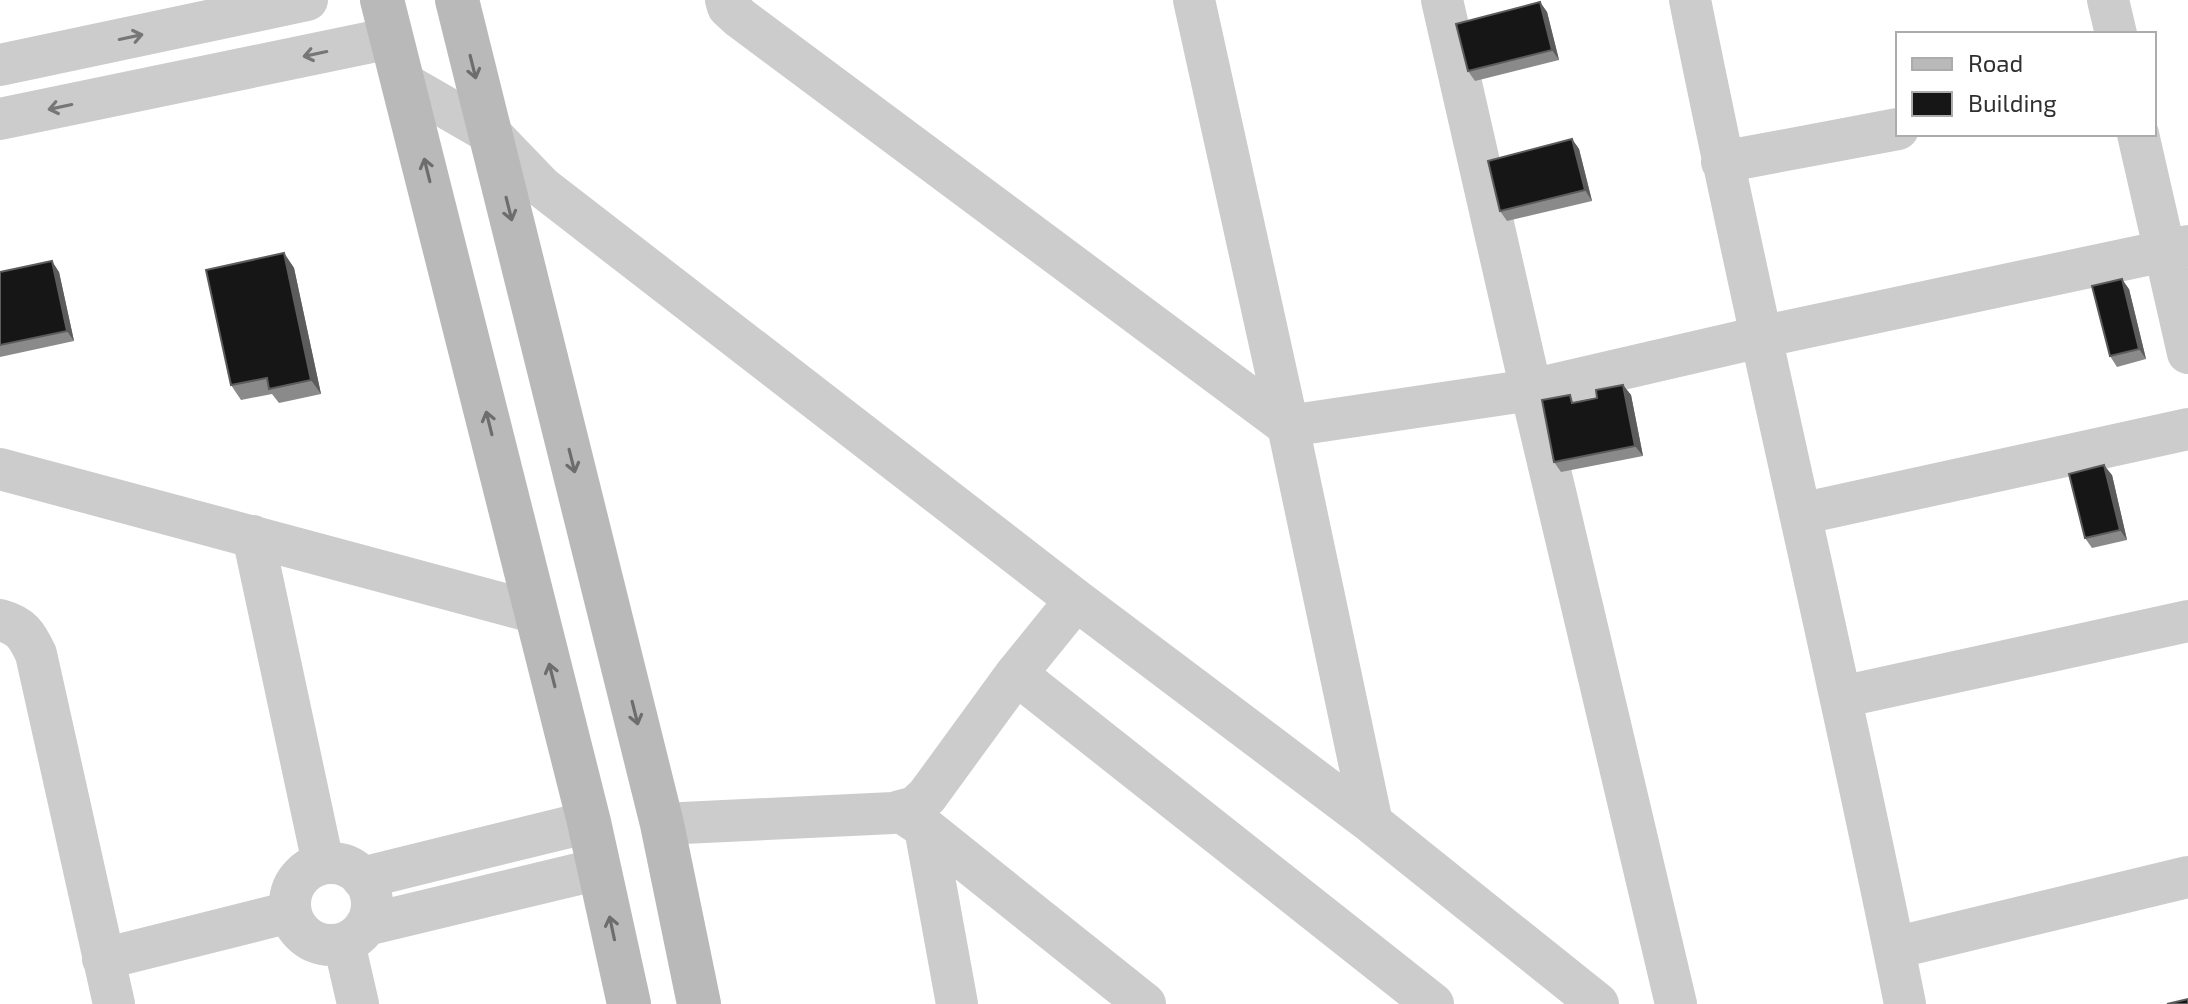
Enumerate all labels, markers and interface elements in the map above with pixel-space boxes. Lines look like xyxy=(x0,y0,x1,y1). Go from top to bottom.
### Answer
one-way arrow xyxy=(118,29,143,44)
legend xyxy=(1896,32,2156,136)
one-way arrow xyxy=(302,47,328,62)
text: Road xyxy=(1968,48,2023,77)
one-way arrow xyxy=(467,53,482,79)
text: Building xyxy=(1968,88,2057,117)
one-way arrow xyxy=(48,100,73,115)
one-way arrow xyxy=(418,158,433,184)
one-way arrow xyxy=(503,195,518,221)
one-way arrow xyxy=(481,410,496,436)
one-way arrow xyxy=(566,447,581,473)
one-way arrow xyxy=(544,663,559,688)
one-way arrow xyxy=(628,700,643,726)
one-way arrow xyxy=(604,915,619,941)

